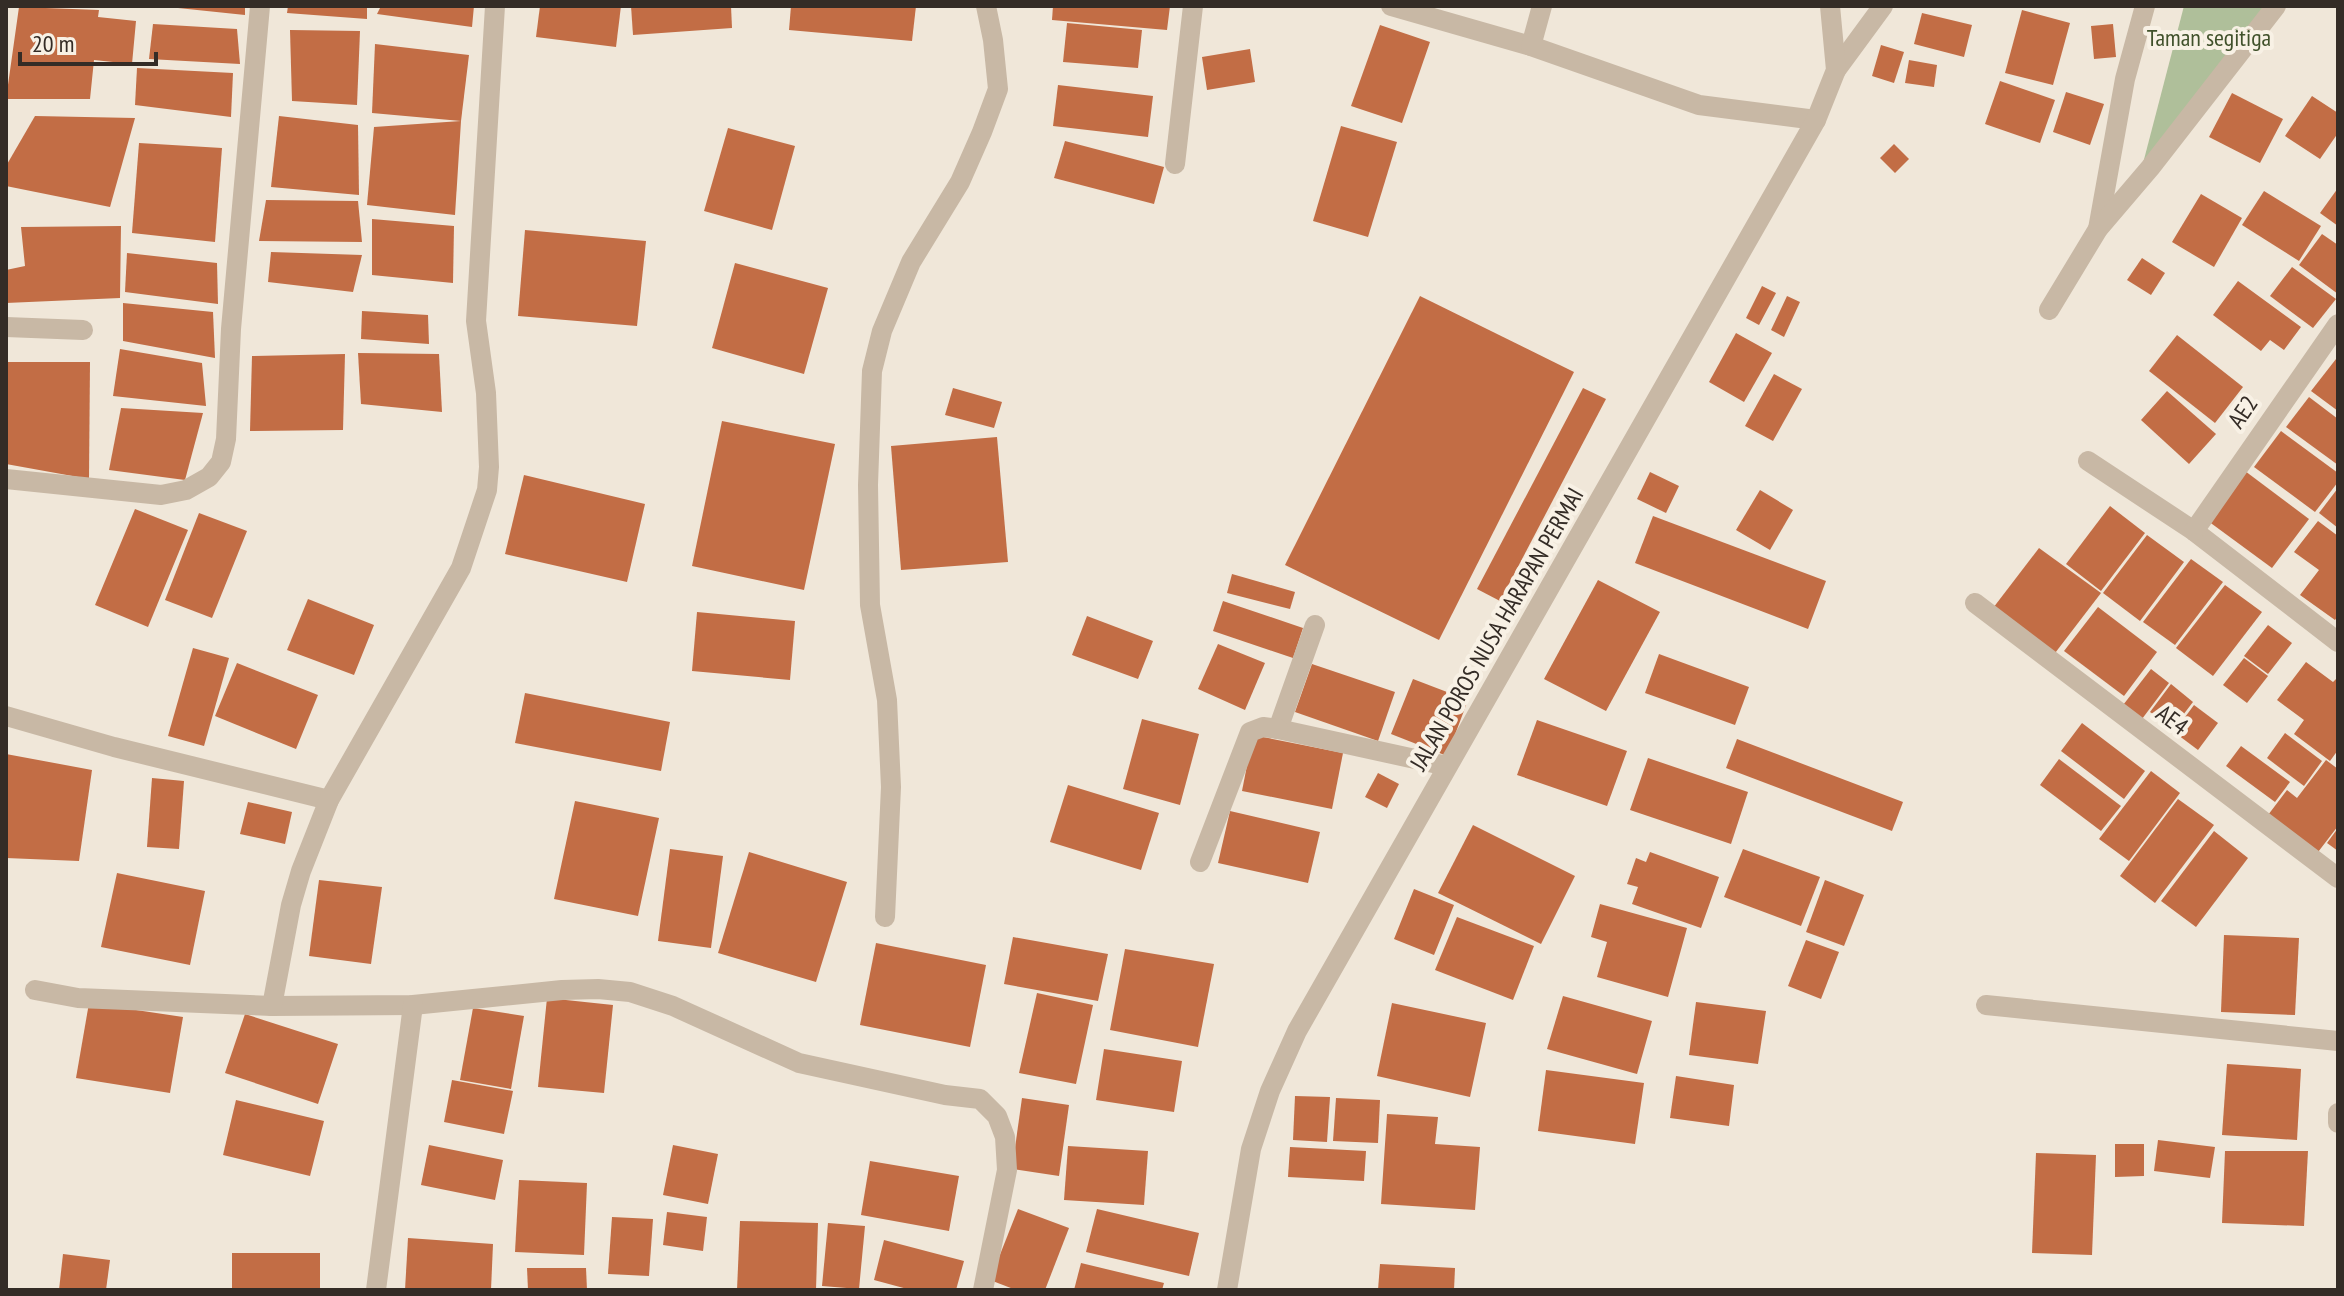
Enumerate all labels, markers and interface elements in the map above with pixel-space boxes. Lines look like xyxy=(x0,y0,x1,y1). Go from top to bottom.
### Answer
scale bar xyxy=(20,16,156,66)
park label: Taman segitiga xyxy=(2147,22,2271,53)
text: 20 m xyxy=(32,28,74,59)
street label: AE2 xyxy=(2221,390,2265,434)
street label: JALAN POROS NUSA HARAPAN PERMAI xyxy=(1402,482,1590,776)
street label: AE4 xyxy=(2150,697,2195,742)

